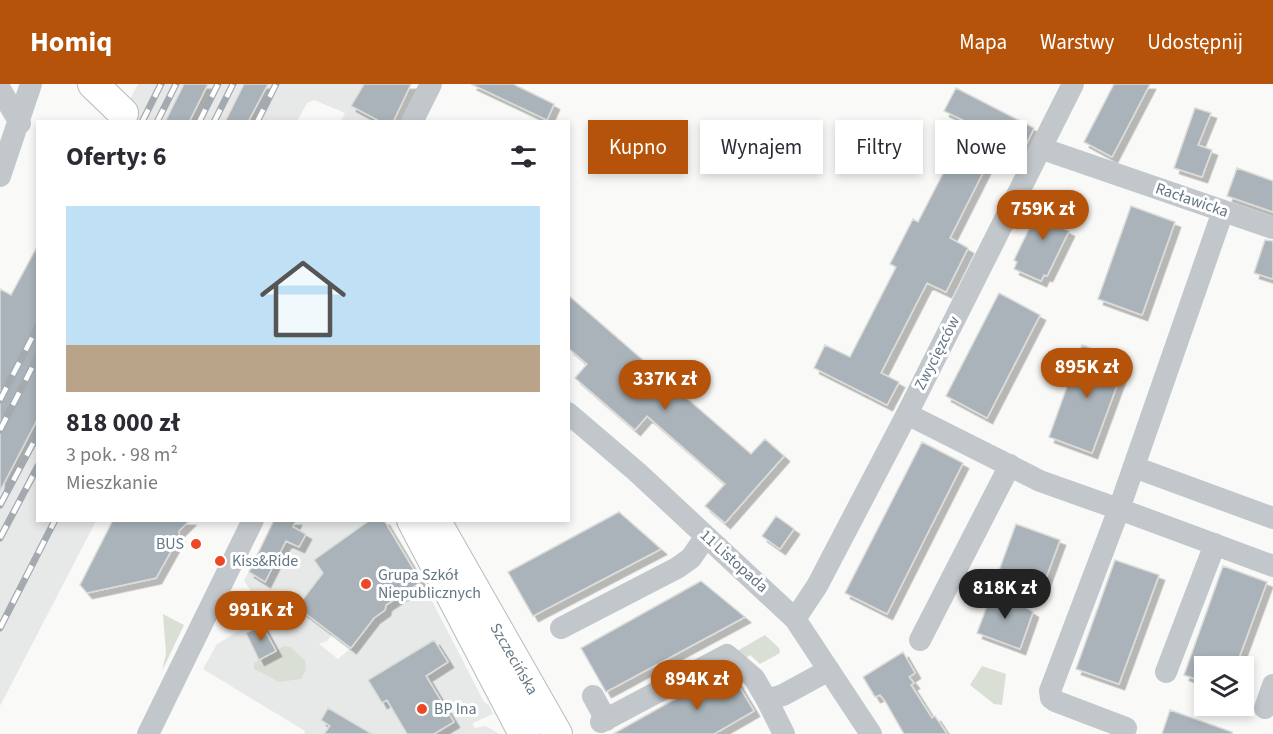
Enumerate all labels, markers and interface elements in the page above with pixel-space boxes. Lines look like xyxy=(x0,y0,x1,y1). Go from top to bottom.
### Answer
text: Homiq xyxy=(30,22,112,62)
text: Mapa xyxy=(959,27,1007,57)
text: Warstwy xyxy=(1040,27,1114,57)
text: Udostępnij xyxy=(1147,27,1243,57)
chip: Kupno xyxy=(588,120,688,174)
chip: Wynajem xyxy=(700,120,823,174)
chip: Filtry xyxy=(835,120,923,174)
chip: Nowe xyxy=(935,120,1027,174)
text: Oferty: 6 xyxy=(66,138,166,175)
icon: filters xyxy=(507,140,540,173)
street label: Racławicka xyxy=(1153,177,1231,223)
pin: 759K zł xyxy=(988,190,1098,241)
text: 759K zł xyxy=(1011,195,1075,223)
icon: home xyxy=(249,245,357,353)
street label: Zwycięzców xyxy=(909,312,965,394)
pin: 895K zł xyxy=(1032,348,1142,399)
text: 895K zł xyxy=(1055,353,1119,381)
pin: 337K zł xyxy=(610,360,720,411)
text: 337K zł xyxy=(633,365,697,393)
text: 818 000 zł xyxy=(66,404,180,441)
text: 3 pok. · 98 m² xyxy=(66,441,178,469)
text: Mieszkanie xyxy=(66,469,158,497)
street label: 11 Listopada xyxy=(695,524,773,598)
place label: BUS xyxy=(156,533,184,555)
marker: BUS xyxy=(189,537,203,551)
place label: Kiss&Ride xyxy=(232,550,298,572)
marker: Kiss&Ride xyxy=(213,554,227,568)
place label: Grupa Szkół Niepublicznych xyxy=(378,564,481,604)
pin: 818K zł xyxy=(950,569,1060,620)
text: 818K zł xyxy=(973,574,1037,602)
marker: Grupa Szkół Niepublicznych xyxy=(359,577,373,591)
pin: 991K zł xyxy=(206,591,316,642)
text: 991K zł xyxy=(229,596,293,624)
street label: Szczecińska xyxy=(485,619,543,699)
map controls xyxy=(1194,656,1254,716)
button: layers xyxy=(1194,656,1254,716)
pin: 894K zł xyxy=(642,660,752,711)
text: 894K zł xyxy=(665,665,729,693)
place label: BP Ina xyxy=(434,698,477,720)
marker: BP Ina xyxy=(415,702,429,716)

